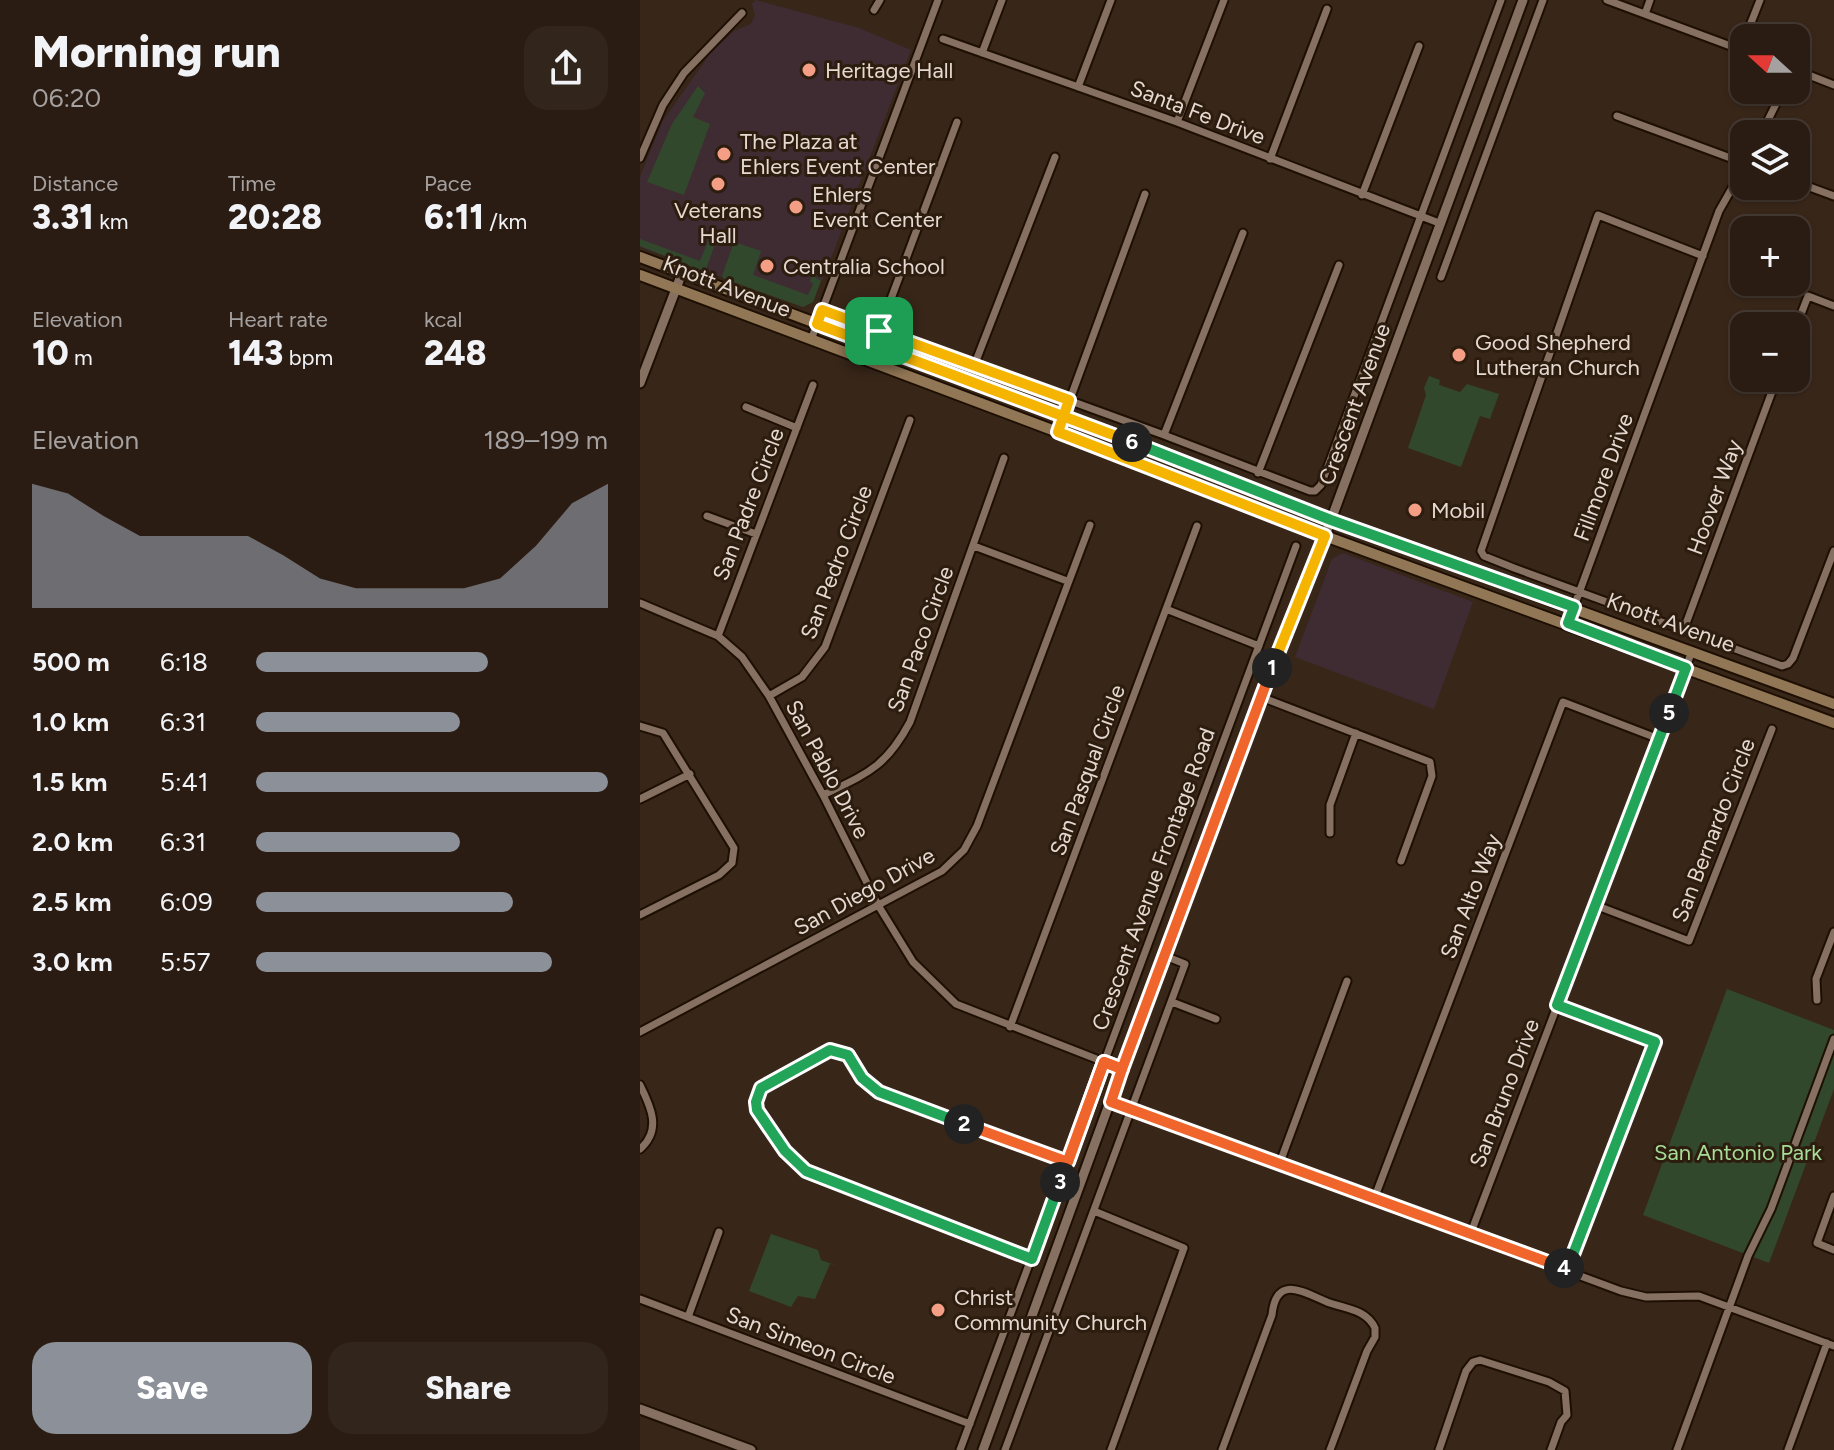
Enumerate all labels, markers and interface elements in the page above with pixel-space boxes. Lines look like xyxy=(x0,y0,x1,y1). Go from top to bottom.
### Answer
north arrow xyxy=(1730,24,1810,104)
map controls xyxy=(1730,24,1810,392)
text: Morning run xyxy=(32,25,281,78)
button: share xyxy=(524,26,608,110)
place label: Heritage Hall xyxy=(825,57,953,84)
marker: Heritage Hall xyxy=(800,61,818,79)
street label: Santa Fe Drive xyxy=(1127,74,1269,151)
text: 06:20 xyxy=(32,82,101,114)
button: layers xyxy=(1730,120,1810,200)
place label: The Plaza at Ehlers Event Center xyxy=(740,128,936,180)
marker: The Plaza at Ehlers Event Center xyxy=(715,145,733,163)
text: Distance xyxy=(32,170,118,197)
text: Time xyxy=(228,170,276,197)
text: Pace xyxy=(424,170,472,197)
marker: Veterans Hall xyxy=(709,175,727,193)
place label: Ehlers Event Center xyxy=(812,181,943,233)
text: 3.31 xyxy=(32,197,94,238)
text: 20:28 xyxy=(228,197,322,238)
text: 6:11 xyxy=(424,197,484,238)
place label: Veterans Hall xyxy=(674,197,762,249)
marker: Ehlers Event Center xyxy=(787,198,805,216)
text: km xyxy=(94,208,129,235)
text: /km xyxy=(484,208,527,235)
button: + xyxy=(1730,216,1810,296)
street label: Knott Avenue xyxy=(659,250,795,323)
place label: Centralia School xyxy=(783,253,945,280)
marker: Centralia School xyxy=(758,257,776,275)
pin xyxy=(845,297,913,365)
text: Elevation xyxy=(32,306,122,333)
text: Heart rate xyxy=(228,306,328,333)
text: kcal xyxy=(424,306,462,333)
icon: arrive xyxy=(857,309,901,353)
button: − xyxy=(1730,312,1810,392)
street label: Crescent Avenue xyxy=(1313,320,1396,489)
place label: Good Shepherd Lutheran Church xyxy=(1475,329,1640,381)
text: 10 xyxy=(32,333,69,374)
text: 143 xyxy=(228,333,283,374)
text: 248 xyxy=(424,333,487,374)
text: m xyxy=(69,344,93,371)
text: bpm xyxy=(283,344,333,371)
marker: Good Shepherd Lutheran Church xyxy=(1450,346,1468,364)
street label: Fillmore Drive xyxy=(1568,410,1639,545)
pin: 6 xyxy=(1112,422,1152,462)
text: Elevation xyxy=(32,424,139,456)
text: 189–199 m xyxy=(484,424,608,456)
street label: San Padre Circle xyxy=(707,424,790,584)
text: 6 xyxy=(1126,428,1138,455)
street label: Hoover Way xyxy=(1681,435,1748,558)
street label: San Pedro Circle xyxy=(795,481,878,643)
place label: Mobil xyxy=(1431,497,1485,524)
marker: Mobil xyxy=(1406,501,1424,519)
street label: San Paco Circle xyxy=(882,562,959,716)
street label: Knott Avenue xyxy=(1603,587,1739,658)
text: 500 m xyxy=(32,646,110,678)
text: 6:18 xyxy=(160,646,208,678)
pin: 1 xyxy=(1252,648,1292,688)
text: 1 xyxy=(1267,654,1277,681)
street label: San Pasqual Circle xyxy=(1044,681,1131,859)
pin: 5 xyxy=(1649,693,1689,733)
street label: San Pablo Drive xyxy=(780,695,875,843)
text: 5 xyxy=(1663,699,1675,726)
text: 1.0 km xyxy=(32,706,109,738)
text: 6:31 xyxy=(160,706,206,738)
street label: Crescent Avenue Frontage Road xyxy=(1086,724,1221,1034)
street label: San Bernardo Circle xyxy=(1666,735,1761,926)
text: 1.5 km xyxy=(32,766,107,798)
text: 5:41 xyxy=(160,766,208,798)
text: 2.0 km xyxy=(32,826,113,858)
text: 6:31 xyxy=(160,826,206,858)
street label: San Alto Way xyxy=(1434,830,1507,962)
street label: San Diego Drive xyxy=(789,842,939,941)
text: 2.5 km xyxy=(32,886,111,918)
text: 6:09 xyxy=(160,886,213,918)
text: 3.0 km xyxy=(32,946,113,978)
text: 5:57 xyxy=(160,946,210,978)
street label: San Bruno Drive xyxy=(1464,1015,1545,1171)
pin: 2 xyxy=(944,1104,984,1144)
text: 2 xyxy=(958,1110,970,1137)
park label: San Antonio Park xyxy=(1654,1139,1822,1166)
pin: 3 xyxy=(1040,1162,1080,1202)
text: 3 xyxy=(1054,1168,1066,1195)
pin: 4 xyxy=(1544,1248,1584,1288)
text: 4 xyxy=(1557,1254,1571,1281)
place label: Christ Community Church xyxy=(954,1284,1147,1336)
street label: San Simeon Circle xyxy=(722,1301,899,1390)
marker: Christ Community Church xyxy=(929,1301,947,1319)
button: Save xyxy=(32,1342,312,1434)
button: Share xyxy=(328,1342,608,1434)

